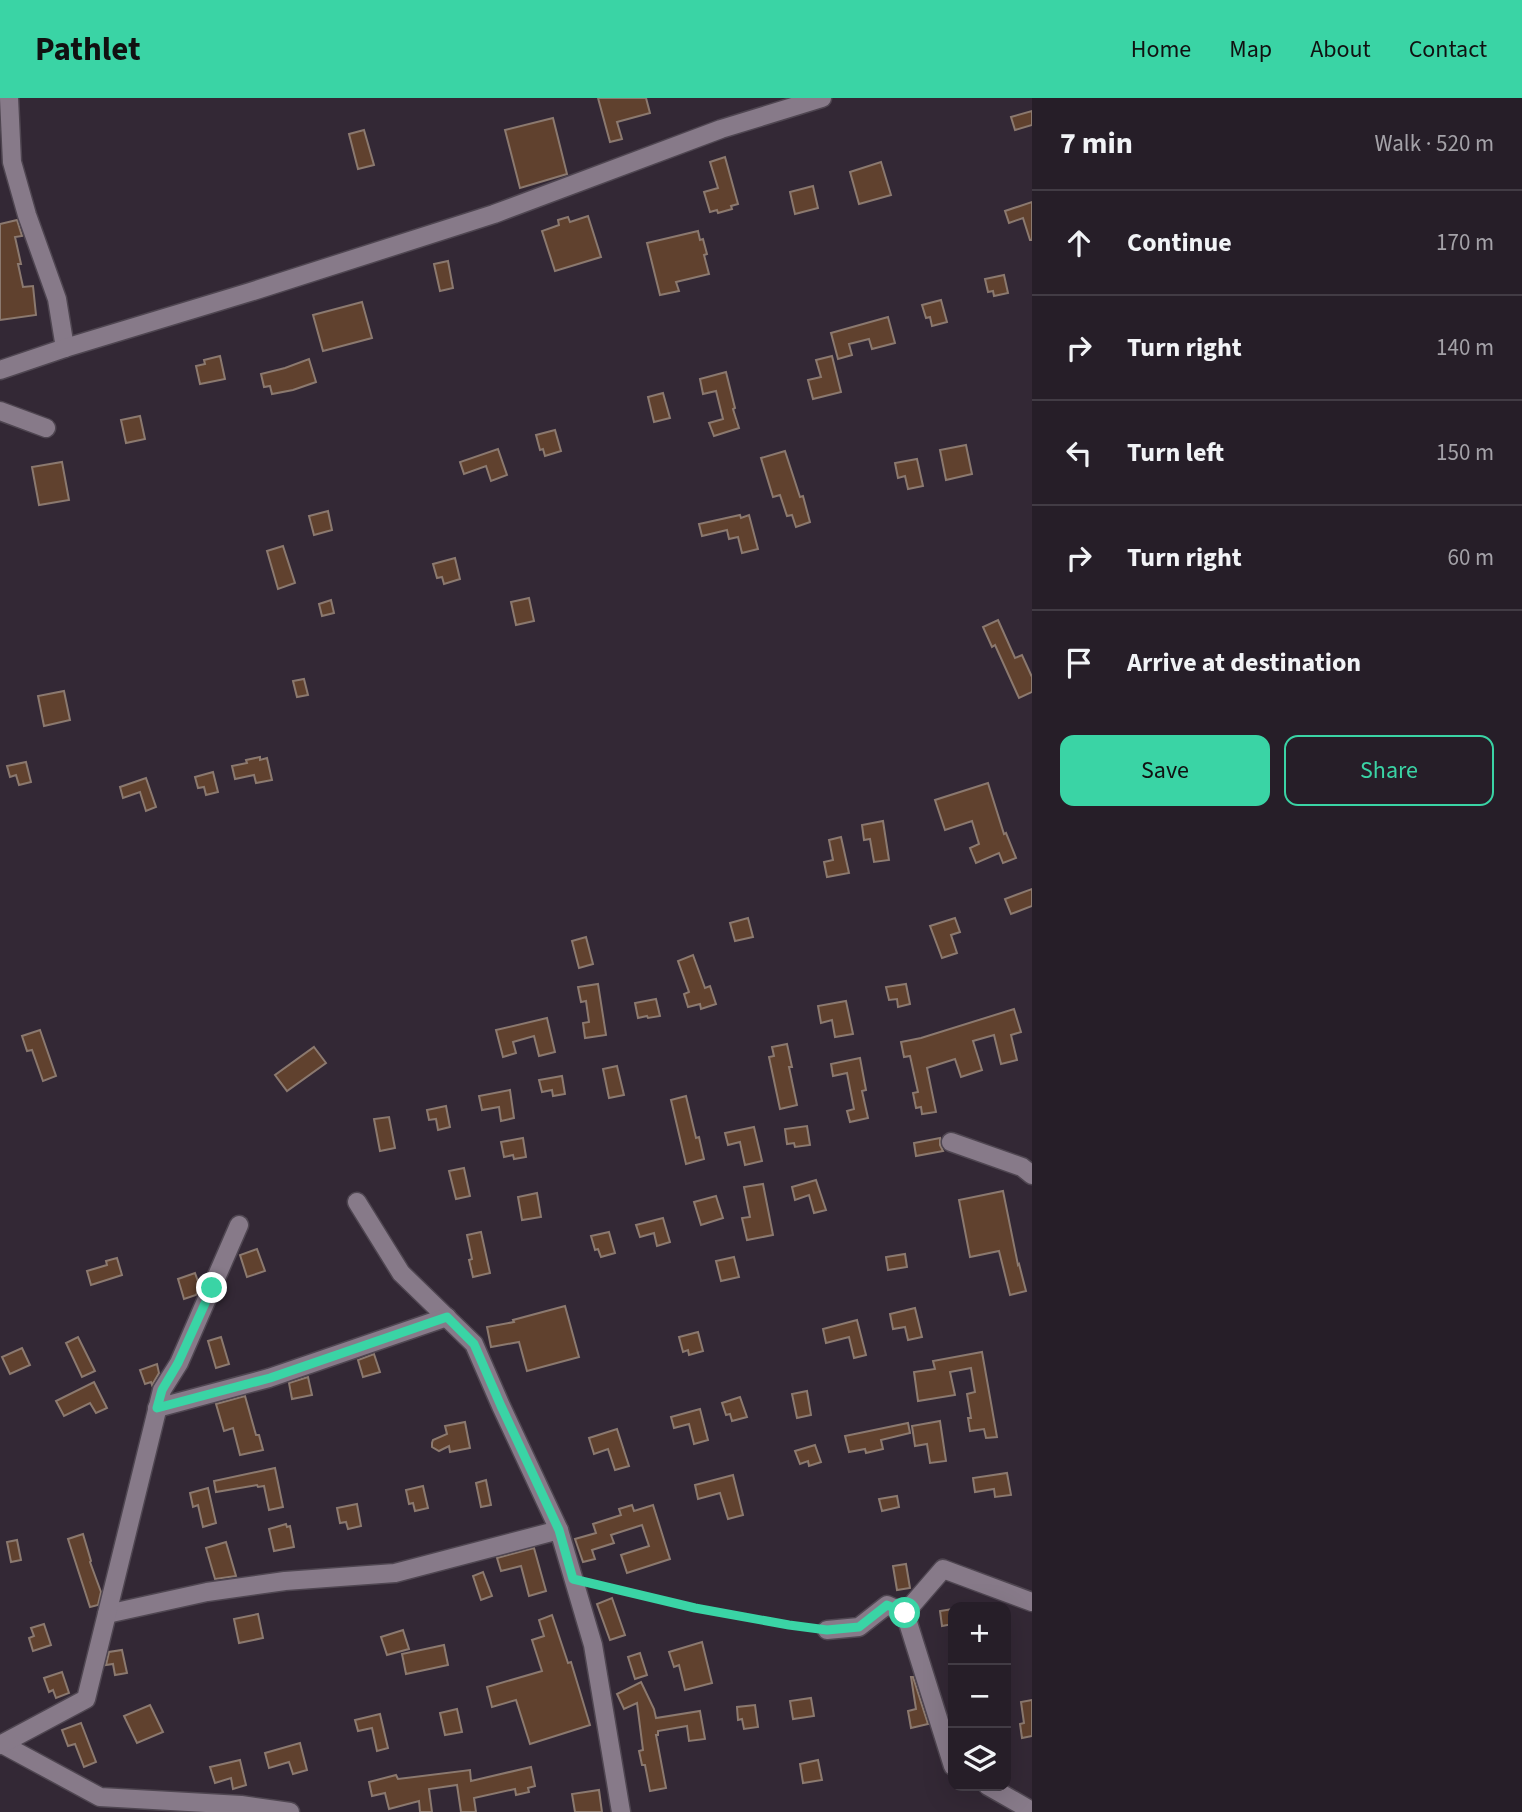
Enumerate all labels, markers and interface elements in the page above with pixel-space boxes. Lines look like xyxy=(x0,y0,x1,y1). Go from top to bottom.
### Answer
text: Pathlet xyxy=(35,26,141,73)
text: Home xyxy=(1131,32,1191,67)
text: Map xyxy=(1229,32,1272,67)
text: About xyxy=(1310,32,1371,67)
text: Contact xyxy=(1409,32,1487,67)
text: 7 min xyxy=(1060,122,1133,165)
text: Walk · 520 m xyxy=(1375,127,1494,160)
icon: ahead xyxy=(1060,224,1098,262)
text: Continue xyxy=(1127,224,1232,261)
text: 170 m xyxy=(1436,226,1494,259)
icon: right xyxy=(1060,329,1098,367)
text: Turn right xyxy=(1127,329,1242,366)
text: 140 m xyxy=(1436,331,1494,364)
icon: left xyxy=(1060,434,1098,472)
text: Turn left xyxy=(1127,434,1224,471)
text: 150 m xyxy=(1436,436,1494,469)
icon: right xyxy=(1060,539,1098,577)
text: Turn right xyxy=(1127,539,1242,576)
text: 60 m xyxy=(1447,541,1494,574)
icon: arrive xyxy=(1060,644,1098,682)
text: Arrive at destination xyxy=(1127,644,1361,681)
button: Save xyxy=(1060,735,1270,806)
button: Share xyxy=(1284,735,1494,806)
route end xyxy=(196,1272,227,1303)
route start xyxy=(889,1597,920,1628)
map controls xyxy=(948,1602,1011,1791)
button: + xyxy=(948,1602,1011,1665)
button: − xyxy=(948,1665,1011,1728)
button: layers xyxy=(948,1728,1011,1791)

